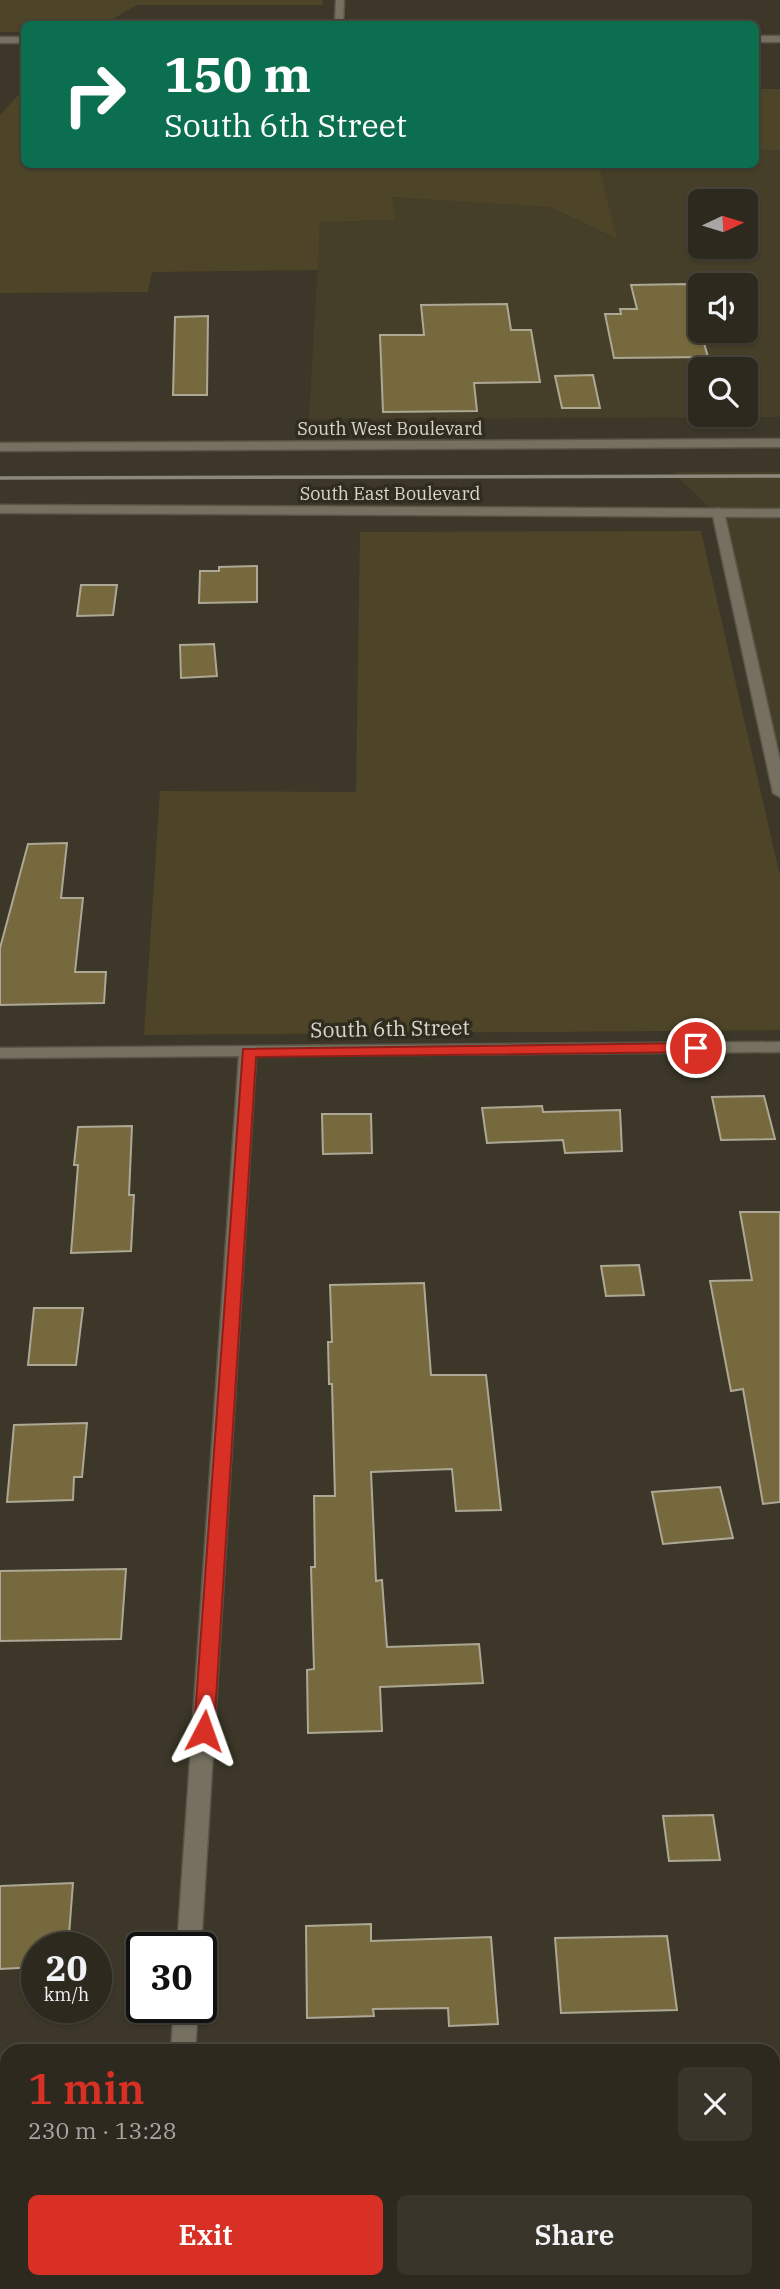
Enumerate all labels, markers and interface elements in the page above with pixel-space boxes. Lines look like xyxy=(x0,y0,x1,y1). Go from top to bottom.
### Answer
text: 150 m xyxy=(164,42,311,105)
icon: right xyxy=(49,49,140,140)
text: South 6th Street xyxy=(164,104,407,146)
north arrow xyxy=(688,189,758,259)
map controls xyxy=(688,189,758,427)
button: sound xyxy=(688,273,758,343)
button: search xyxy=(688,357,758,427)
street label: South West Boulevard xyxy=(297,417,483,440)
street label: South East Boulevard xyxy=(300,482,480,505)
street label: South 6th Street xyxy=(310,1013,470,1043)
pin xyxy=(666,1018,726,1078)
icon: arrive xyxy=(677,1029,715,1067)
position arrow xyxy=(167,1694,241,1768)
speed limit sign: 30 xyxy=(126,1932,217,2023)
text: 20 xyxy=(45,1945,88,1991)
text: km/h xyxy=(44,1983,89,2006)
text: 1 min xyxy=(28,2061,145,2116)
button: close xyxy=(678,2067,752,2141)
text: 230 m · 13:28 xyxy=(28,2115,177,2145)
button: Exit xyxy=(28,2195,383,2275)
button: Share xyxy=(397,2195,752,2275)

